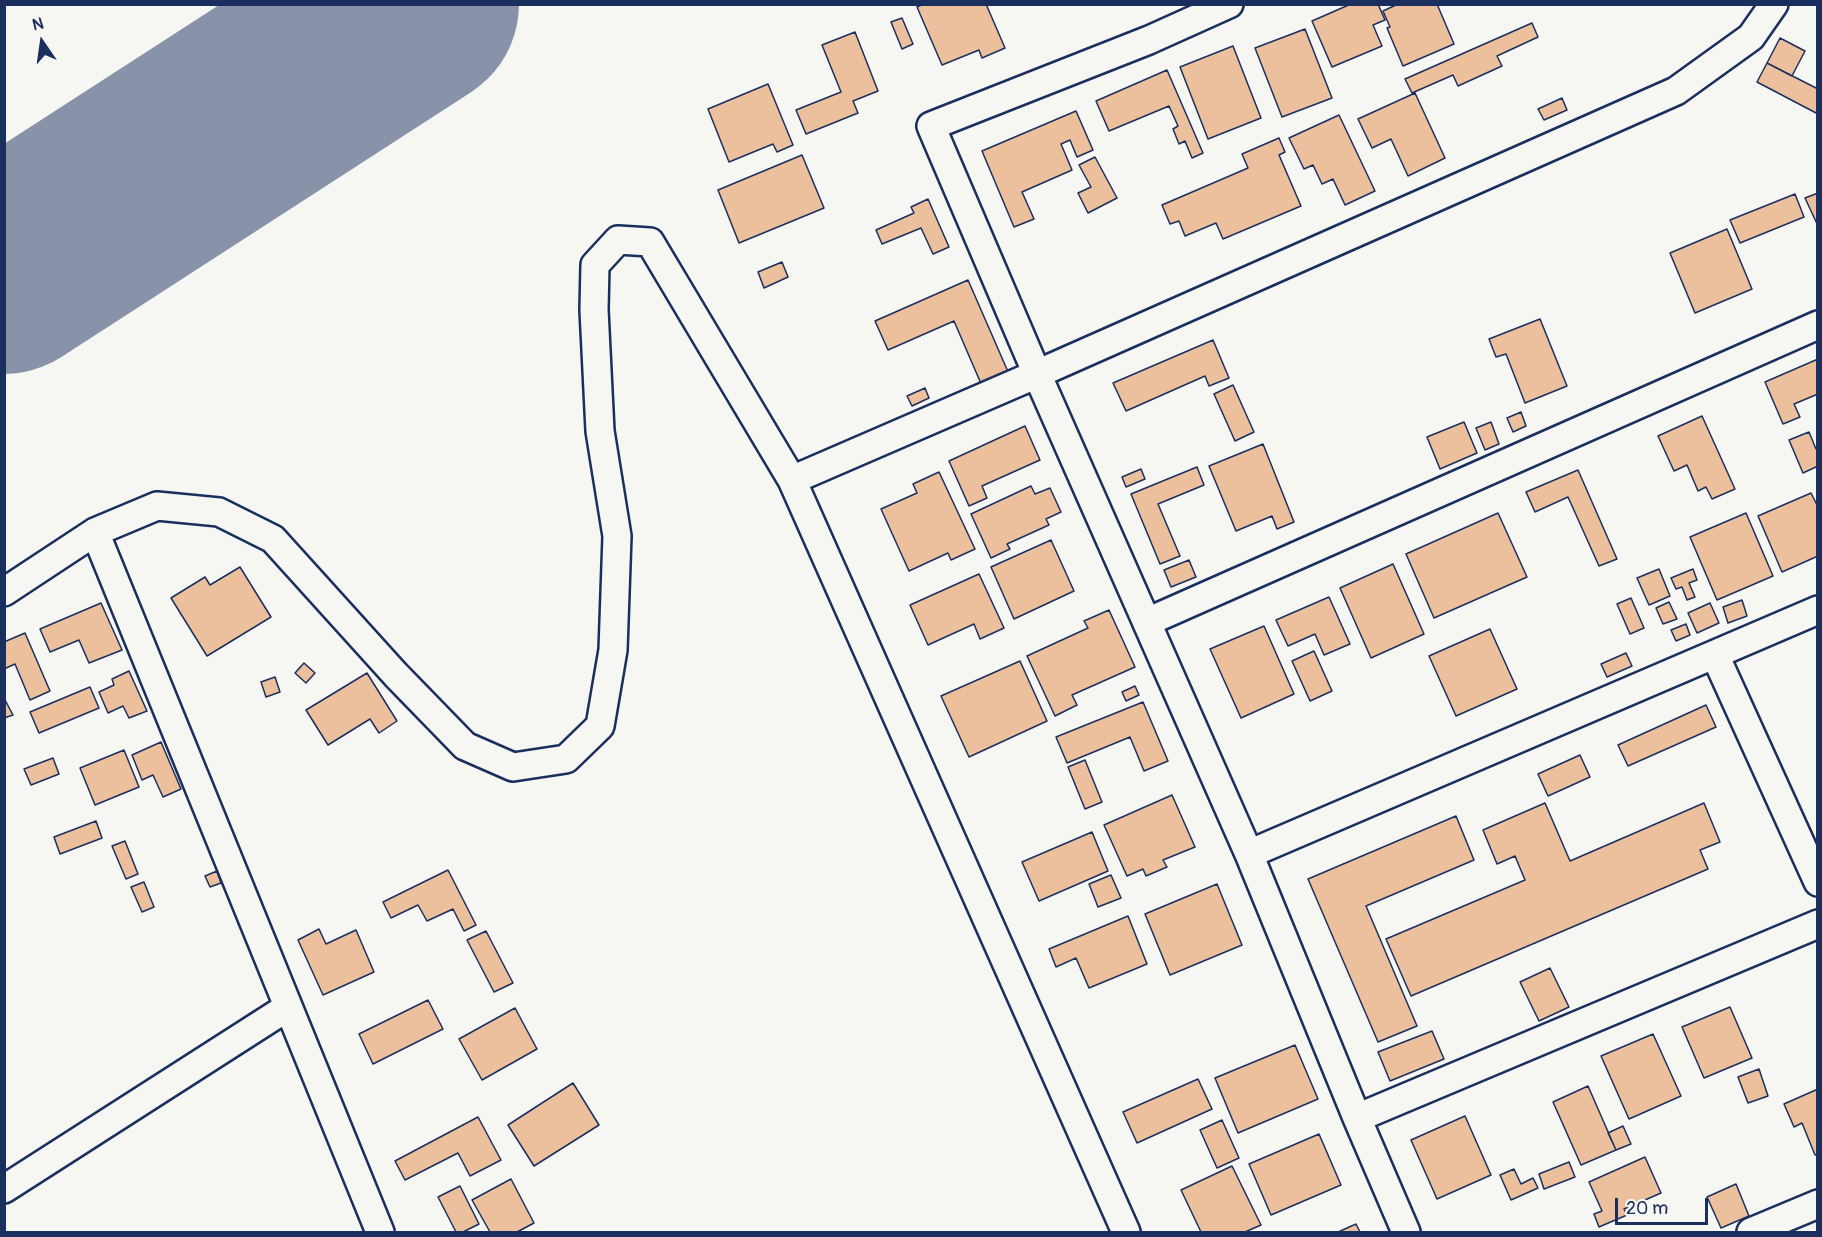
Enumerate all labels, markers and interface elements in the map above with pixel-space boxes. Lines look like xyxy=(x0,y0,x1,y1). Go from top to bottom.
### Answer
north arrow xyxy=(12,12,72,72)
text: N xyxy=(30,14,45,35)
scale bar xyxy=(1618,1186,1711,1224)
text: 20 m xyxy=(1626,1197,1668,1220)

